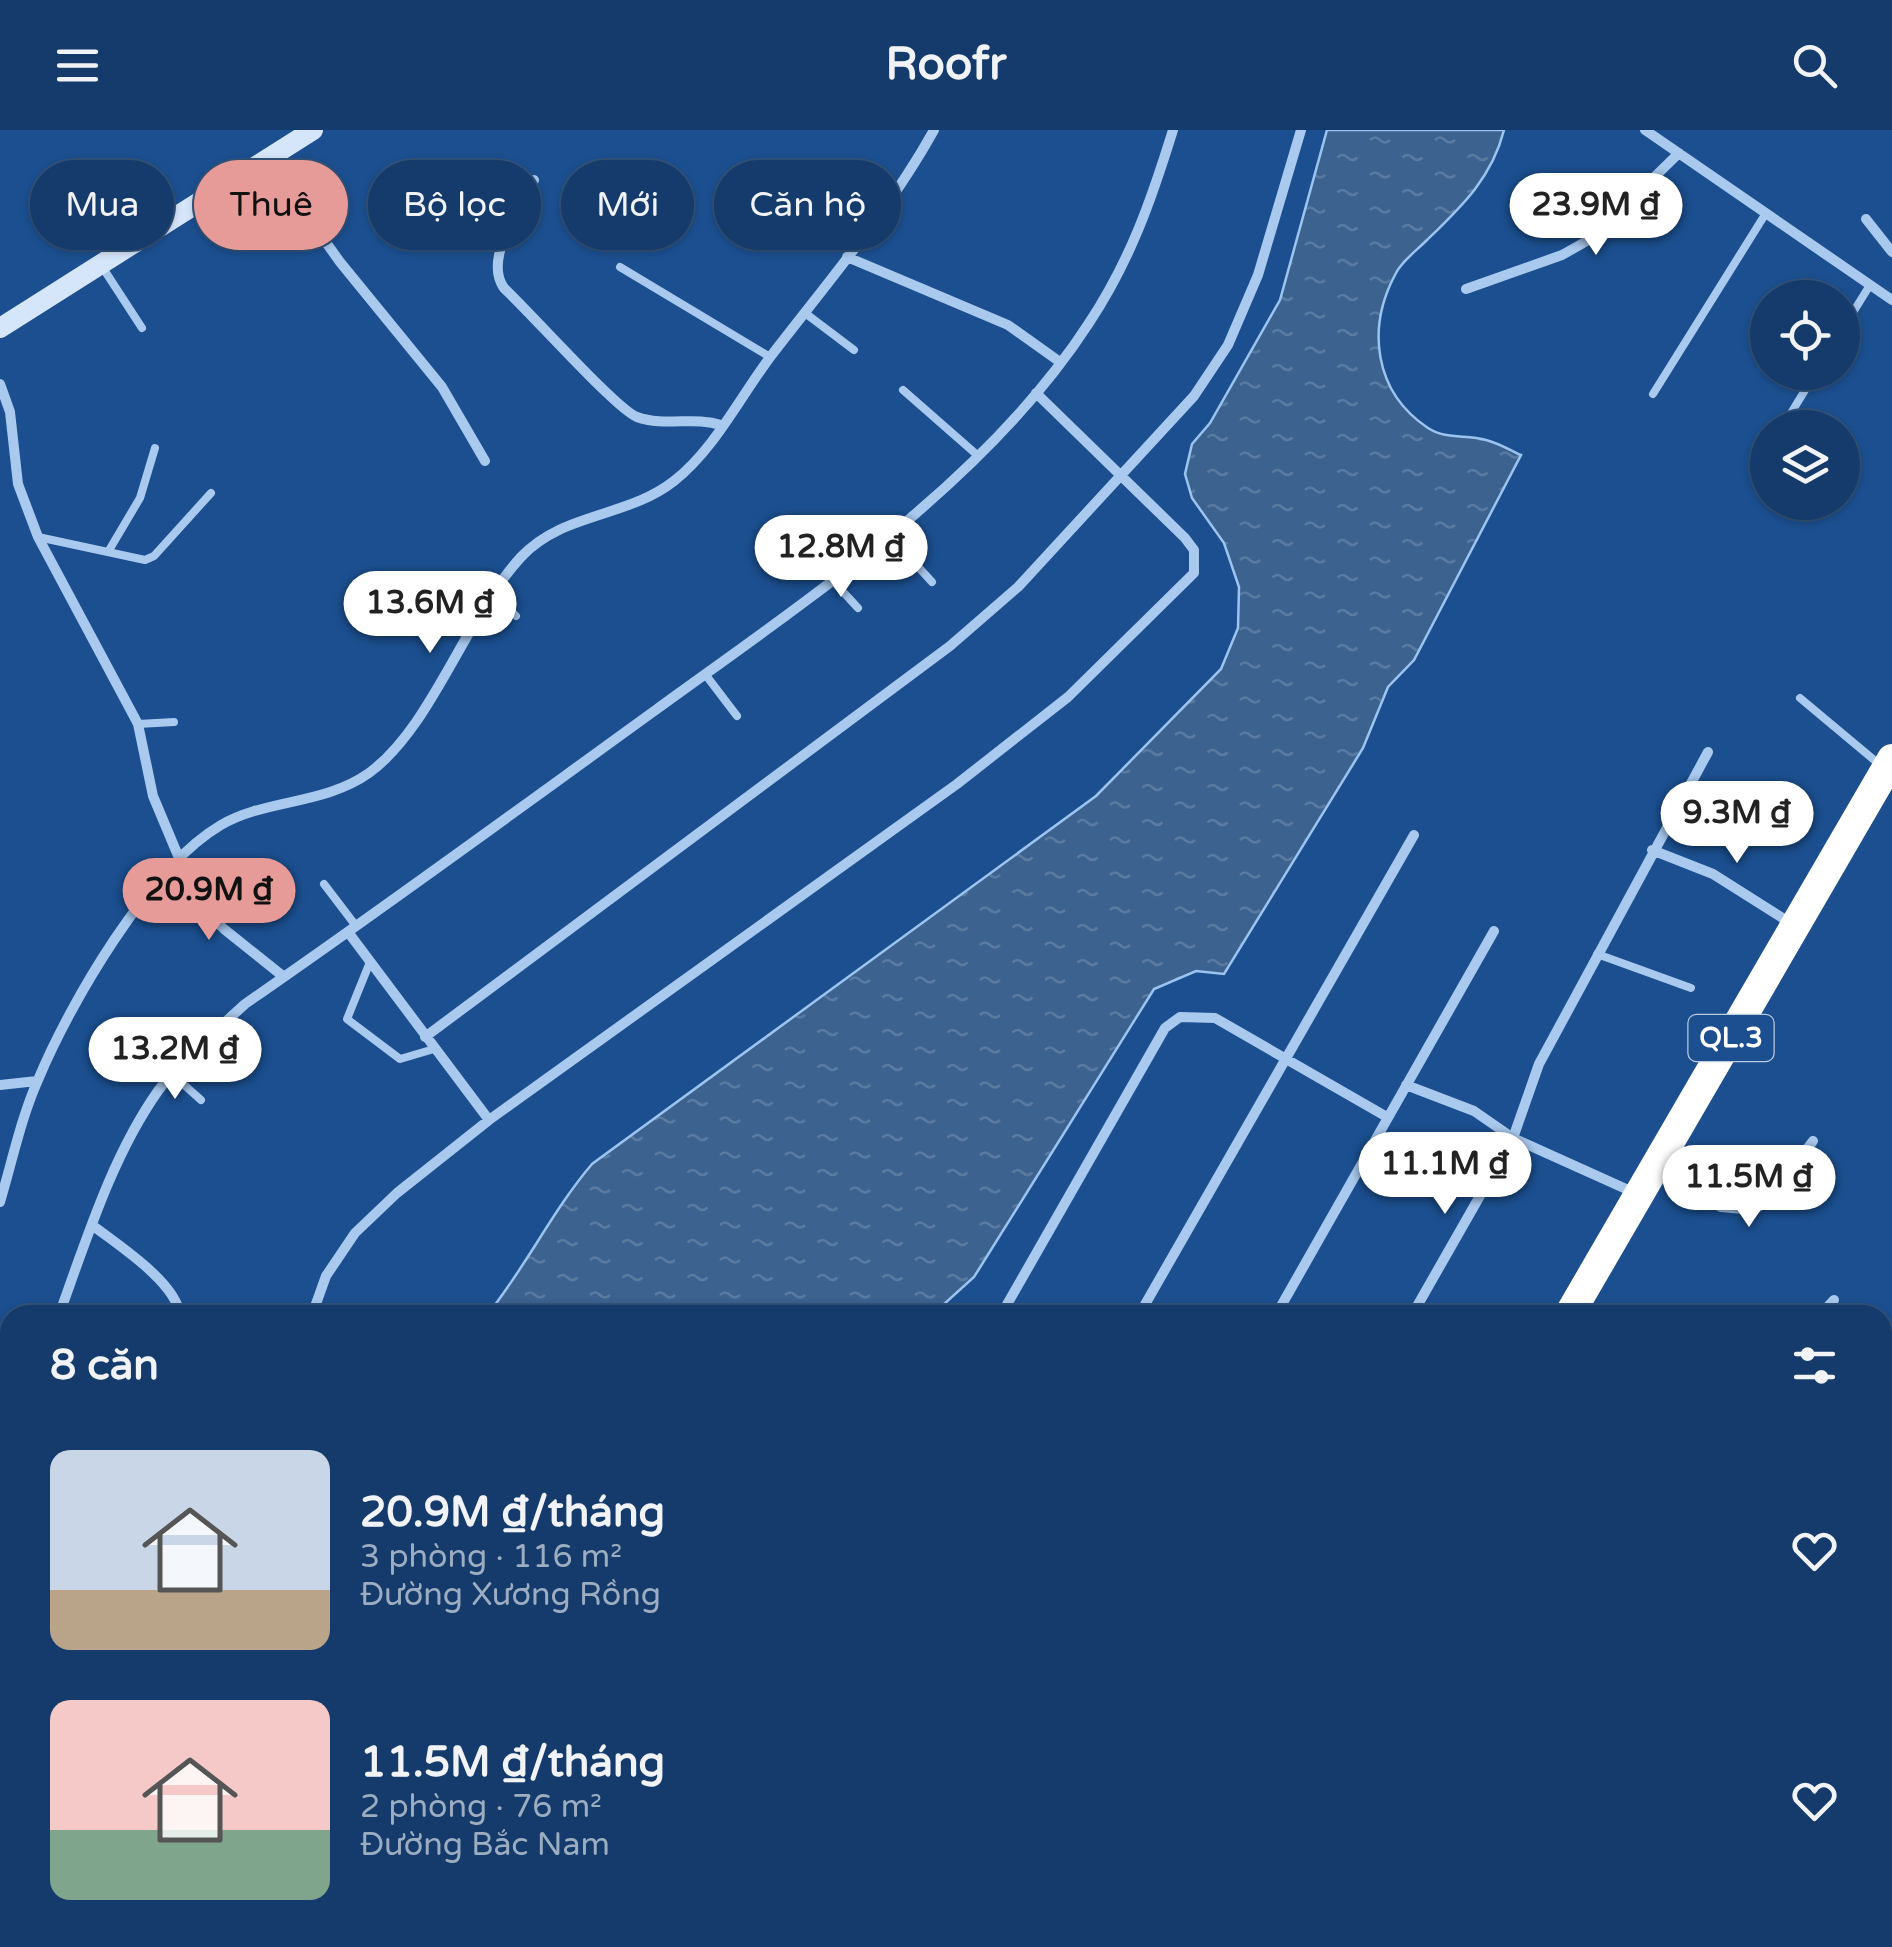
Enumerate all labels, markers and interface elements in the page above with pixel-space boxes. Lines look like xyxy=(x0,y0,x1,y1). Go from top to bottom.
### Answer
icon: menu xyxy=(50,38,105,93)
text: Roofr xyxy=(886,38,1006,92)
icon: search xyxy=(1787,38,1842,93)
chip: Mua xyxy=(30,160,174,250)
chip: Thuê xyxy=(194,160,348,250)
chip: Bộ lọc xyxy=(368,160,541,250)
chip: Mới xyxy=(561,160,694,250)
chip: Căn hộ xyxy=(714,160,901,250)
pin: 23.9M ₫ xyxy=(1504,173,1688,258)
text: 23.9M ₫ xyxy=(1532,186,1660,224)
map controls xyxy=(1750,280,1860,520)
button: locate xyxy=(1750,280,1860,390)
button: layers xyxy=(1750,410,1860,520)
pin: 12.8M ₫ xyxy=(749,515,933,600)
text: 12.8M ₫ xyxy=(777,528,905,566)
pin: 13.6M ₫ xyxy=(338,571,522,656)
text: 13.6M ₫ xyxy=(366,584,494,622)
pin: 9.3M ₫ xyxy=(1656,781,1818,866)
text: 9.3M ₫ xyxy=(1683,794,1791,832)
pin: 20.9M ₫ xyxy=(117,858,301,943)
text: 20.9M ₫ xyxy=(145,871,273,909)
road number: QL.3 xyxy=(1688,1015,1774,1061)
pin: 13.2M ₫ xyxy=(83,1017,267,1102)
text: 13.2M ₫ xyxy=(111,1030,239,1068)
pin: 11.1M ₫ xyxy=(1353,1132,1537,1217)
text: 11.1M ₫ xyxy=(1381,1145,1509,1183)
pin: 11.5M ₫ xyxy=(1657,1145,1841,1230)
text: 11.5M ₫ xyxy=(1685,1158,1813,1196)
icon: filters xyxy=(1787,1338,1842,1393)
text: 8 căn xyxy=(50,1340,159,1391)
text: 20.9M ₫/tháng xyxy=(360,1487,665,1538)
icon: home xyxy=(130,1490,250,1610)
icon: heart xyxy=(1787,1523,1842,1578)
text: 3 phòng · 116 m² xyxy=(360,1538,622,1576)
text: Đường Xương Rồng xyxy=(360,1576,661,1614)
text: 11.5M ₫/tháng xyxy=(360,1737,665,1788)
icon: home xyxy=(130,1740,250,1860)
icon: heart xyxy=(1787,1773,1842,1828)
text: 2 phòng · 76 m² xyxy=(360,1788,602,1826)
text: Đường Bắc Nam xyxy=(360,1826,610,1864)

